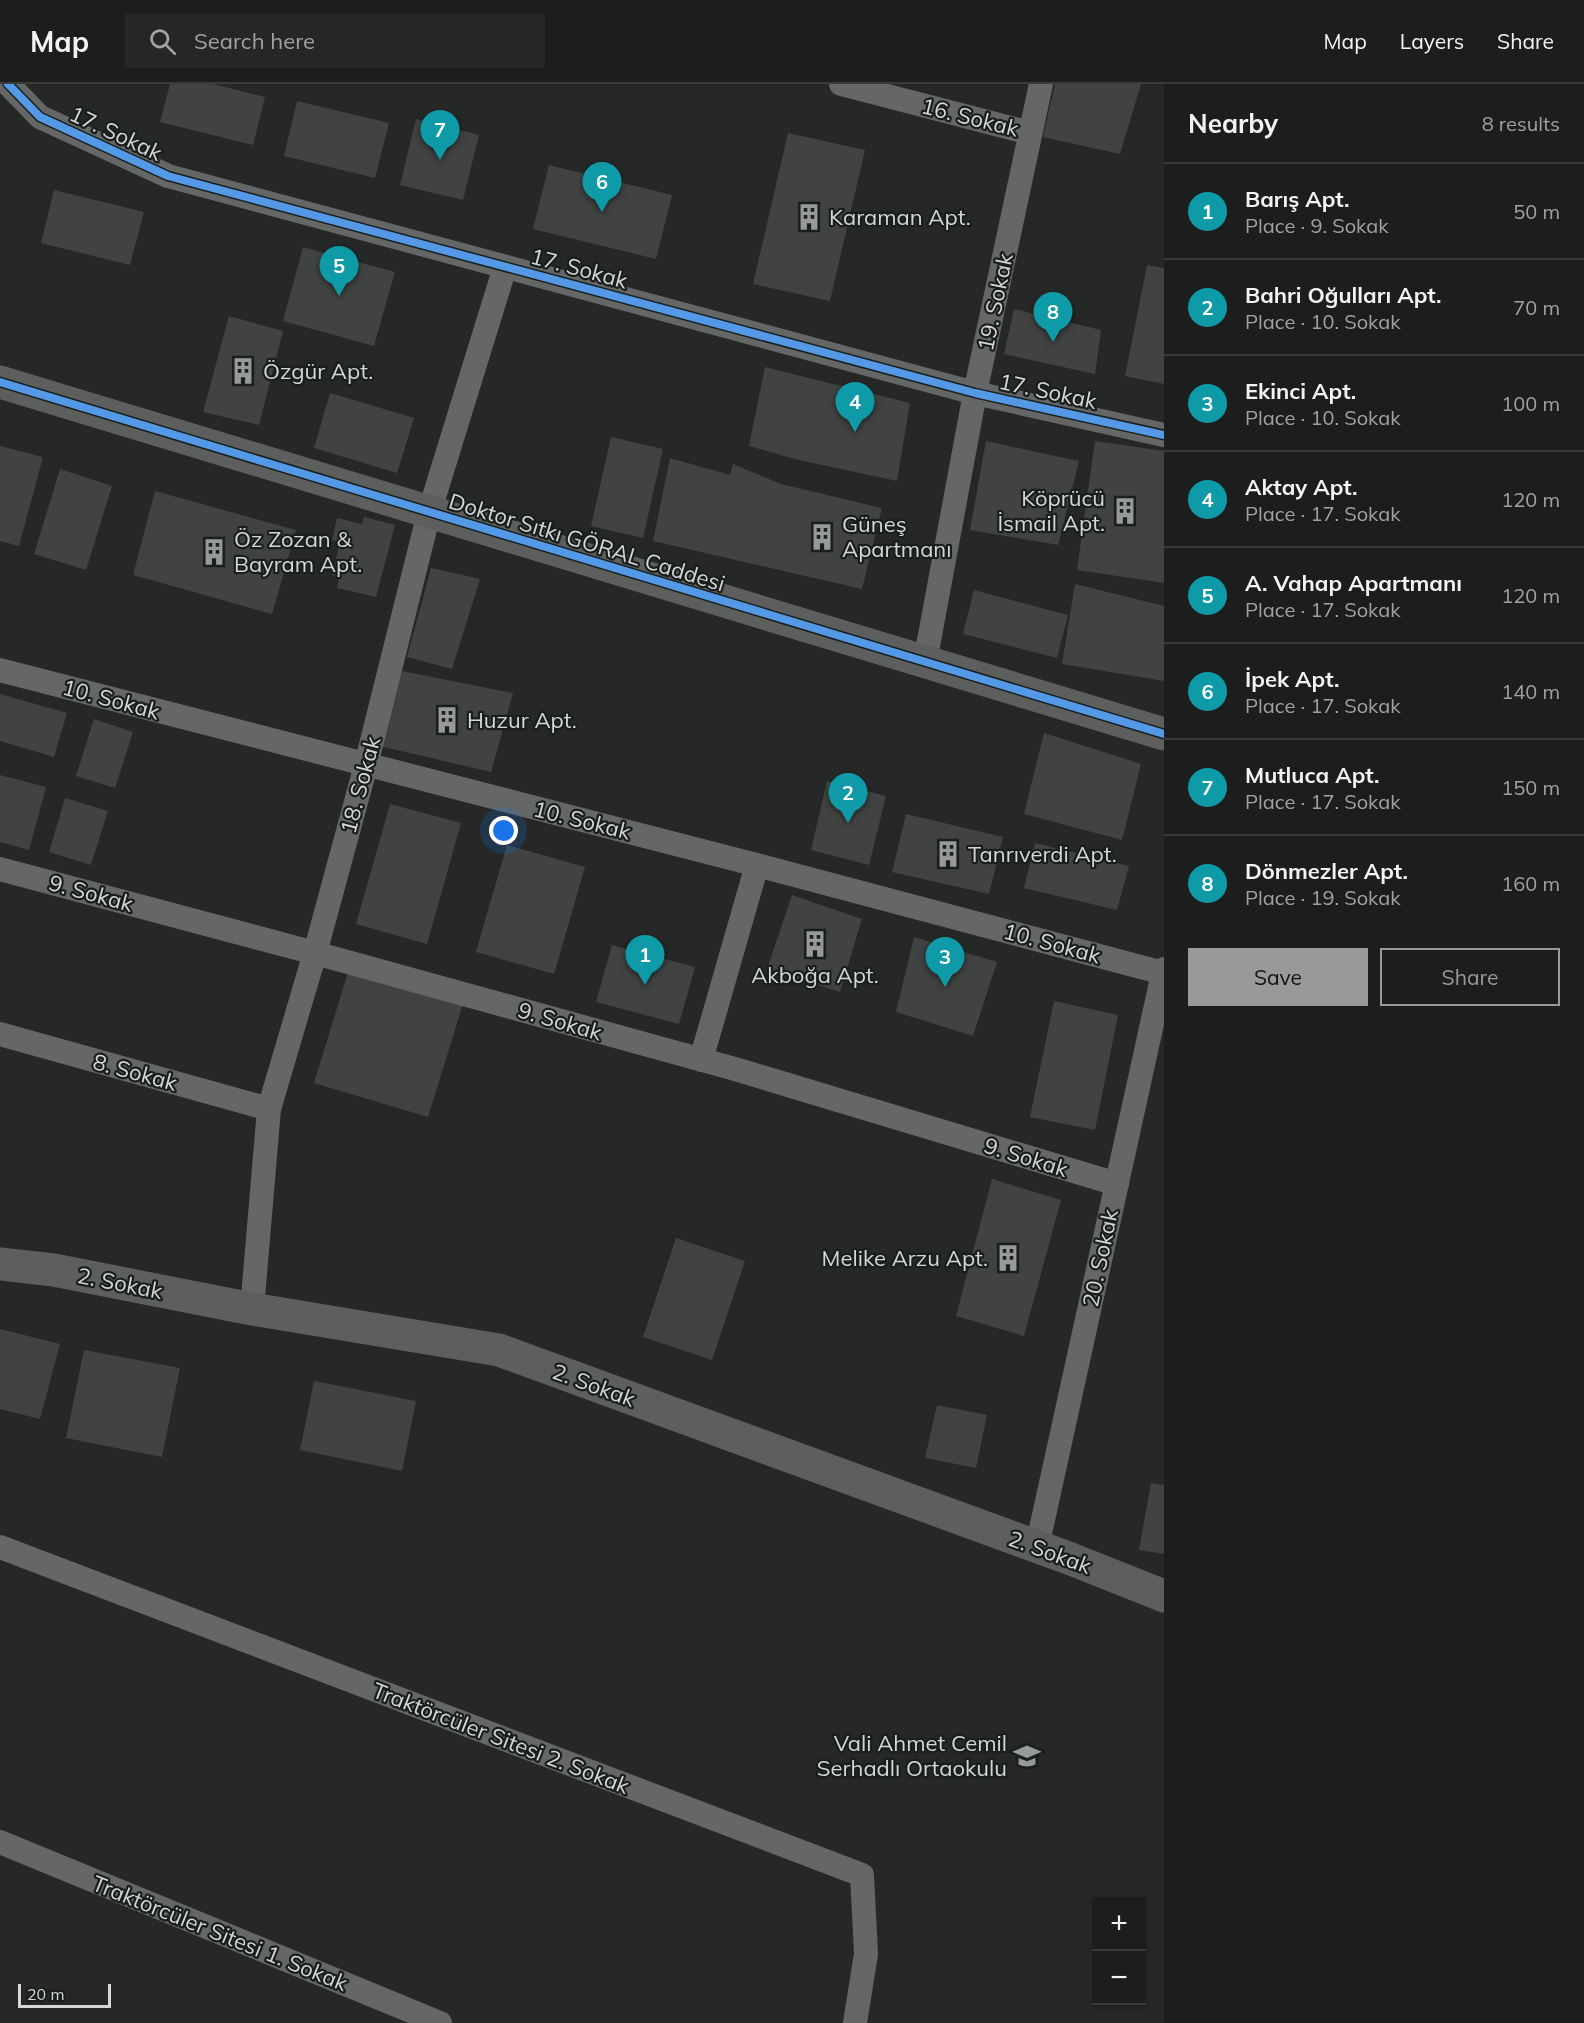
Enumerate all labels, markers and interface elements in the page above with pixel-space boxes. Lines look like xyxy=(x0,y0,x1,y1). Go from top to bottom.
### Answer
search box xyxy=(125,14,545,68)
text: Map xyxy=(30,24,89,59)
icon: search xyxy=(146,25,179,58)
text: Search here xyxy=(194,27,315,55)
text: Map xyxy=(1324,28,1367,54)
text: Layers xyxy=(1400,28,1464,54)
text: Share xyxy=(1497,28,1554,54)
street label: 16. Sokak xyxy=(918,91,1022,143)
street label: 17. Sokak xyxy=(65,99,167,167)
text: Nearby xyxy=(1188,107,1278,140)
pin: 7 xyxy=(420,110,460,160)
text: 8 results xyxy=(1482,111,1560,136)
pin: 6 xyxy=(582,162,622,212)
text: Barış Apt. xyxy=(1245,185,1349,213)
text: 1 xyxy=(1202,199,1214,224)
text: 50 m xyxy=(1513,199,1560,224)
building icon: Karaman Apt. xyxy=(794,202,824,232)
place label: Karaman Apt. xyxy=(829,203,971,231)
text: Place · 9. Sokak xyxy=(1245,213,1389,238)
street label: 17. Sokak xyxy=(527,242,631,295)
pin: 5 xyxy=(320,246,358,296)
street label: 19. Sokak xyxy=(971,250,1019,353)
text: Bahri Oğulları Apt. xyxy=(1245,281,1441,309)
pin: 8 xyxy=(1034,292,1072,342)
text: 2 xyxy=(1202,295,1214,320)
text: 70 m xyxy=(1513,295,1560,320)
text: Place · 10. Sokak xyxy=(1245,309,1401,334)
building icon: Özgür Apt. xyxy=(228,356,258,386)
place label: Özgür Apt. xyxy=(263,357,373,385)
street label: 17. Sokak xyxy=(997,367,1100,415)
text: Ekinci Apt. xyxy=(1245,377,1356,405)
pin: 4 xyxy=(836,382,874,432)
text: 3 xyxy=(1202,391,1214,416)
text: 100 m xyxy=(1501,391,1560,416)
text: Place · 10. Sokak xyxy=(1245,405,1401,430)
text: Aktay Apt. xyxy=(1245,473,1357,501)
place label: Köprücü İsmail Apt. xyxy=(997,484,1105,537)
street label: Doktor Sıtkı GÖRAL Caddesi xyxy=(446,487,728,597)
text: 4 xyxy=(1202,487,1214,512)
text: 120 m xyxy=(1501,487,1560,512)
building icon: Köprücü İsmail Apt. xyxy=(1110,496,1140,526)
text: Place · 17. Sokak xyxy=(1245,501,1401,526)
place label: Güneş Apartmanı xyxy=(842,510,951,563)
building icon: Güneş Apartmanı xyxy=(807,522,837,552)
place label: Öz Zozan & Bayram Apt. xyxy=(234,525,362,578)
building icon: Öz Zozan & Bayram Apt. xyxy=(199,537,229,567)
text: A. Vahap Apartmanı xyxy=(1245,569,1462,597)
text: 5 xyxy=(1202,583,1214,608)
text: 120 m xyxy=(1501,583,1560,608)
text: Place · 17. Sokak xyxy=(1245,597,1401,622)
text: İpek Apt. xyxy=(1245,665,1339,693)
street label: 10. Sokak xyxy=(59,673,163,726)
text: 6 xyxy=(1202,679,1214,704)
text: 140 m xyxy=(1501,679,1560,704)
text: Place · 17. Sokak xyxy=(1245,693,1401,718)
building icon: Huzur Apt. xyxy=(432,705,462,735)
place label: Huzur Apt. xyxy=(467,706,577,734)
street label: 18. Sokak xyxy=(334,733,387,837)
text: Mutluca Apt. xyxy=(1245,761,1379,789)
pin: 2 xyxy=(828,774,868,823)
text: 7 xyxy=(1202,775,1214,800)
text: 150 m xyxy=(1501,775,1560,800)
text: Place · 17. Sokak xyxy=(1245,789,1401,814)
street label: 10. Sokak xyxy=(530,794,634,846)
your location xyxy=(489,816,518,845)
building icon: Tanrıverdi Apt. xyxy=(933,839,963,869)
place label: Tanrıverdi Apt. xyxy=(968,840,1117,868)
text: Dönmezler Apt. xyxy=(1245,857,1408,885)
street label: 9. Sokak xyxy=(46,868,137,918)
text: 8 xyxy=(1202,871,1214,896)
text: 160 m xyxy=(1501,871,1560,896)
text: Place · 19. Sokak xyxy=(1245,885,1401,910)
street label: 10. Sokak xyxy=(1000,917,1104,970)
building icon: Akboğa Apt. xyxy=(800,929,830,959)
pin: 1 xyxy=(626,936,664,985)
pin: 3 xyxy=(926,938,964,987)
button: Save xyxy=(1188,948,1368,1006)
button: Share xyxy=(1380,948,1560,1006)
place label: Akboğa Apt. xyxy=(751,961,879,989)
street label: 9. Sokak xyxy=(515,996,606,1046)
street label: 8. Sokak xyxy=(90,1047,181,1097)
street label: 9. Sokak xyxy=(981,1131,1072,1183)
street label: 20. Sokak xyxy=(1076,1206,1124,1309)
building icon: Melike Arzu Apt. xyxy=(993,1243,1023,1273)
place label: Melike Arzu Apt. xyxy=(822,1244,988,1272)
street label: 2. Sokak xyxy=(75,1261,166,1305)
street label: 2. Sokak xyxy=(549,1357,640,1413)
street label: 2. Sokak xyxy=(1005,1524,1096,1580)
street label: Traktörcüler Sitesi 2. Sokak xyxy=(369,1676,634,1800)
place label: Vali Ahmet Cemil Serhadlı Ortaokulu xyxy=(817,1729,1007,1782)
school or university icon: Vali Ahmet Cemil Serhadlı Ortaokulu xyxy=(1012,1741,1042,1771)
street label: Traktörcüler Sitesi 1. Sokak xyxy=(88,1869,352,1997)
map controls xyxy=(1092,1897,1146,2005)
button: + xyxy=(1092,1897,1146,1951)
button: − xyxy=(1092,1951,1146,2005)
scale bar xyxy=(18,1981,111,2008)
text: 20 m xyxy=(27,1984,64,2004)

